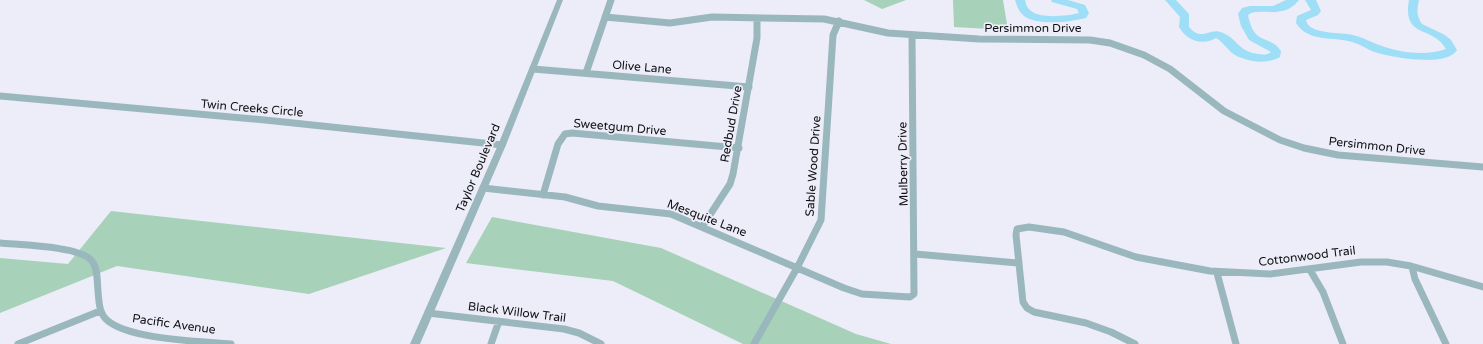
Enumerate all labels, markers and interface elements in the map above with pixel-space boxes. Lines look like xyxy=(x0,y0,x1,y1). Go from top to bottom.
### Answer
street label: Persimmon Drive xyxy=(984,21,1082,35)
street label: Olive Lane xyxy=(612,57,672,77)
street label: Redbud Drive xyxy=(717,84,745,164)
street label: Twin Creeks Circle xyxy=(200,97,304,119)
street label: Sable Wood Drive xyxy=(802,115,824,217)
street label: Sweetgum Drive xyxy=(573,116,667,138)
street label: Mulberry Drive xyxy=(895,121,911,206)
street label: Taylor Boulevard xyxy=(453,122,503,214)
street label: Persimmon Drive xyxy=(1328,134,1426,158)
street label: Mesquite Lane xyxy=(665,196,749,240)
street label: Cottonwood Trail xyxy=(1258,243,1356,269)
street label: Black Willow Trail xyxy=(467,299,567,325)
street label: Pacific Avenue xyxy=(131,311,217,337)

